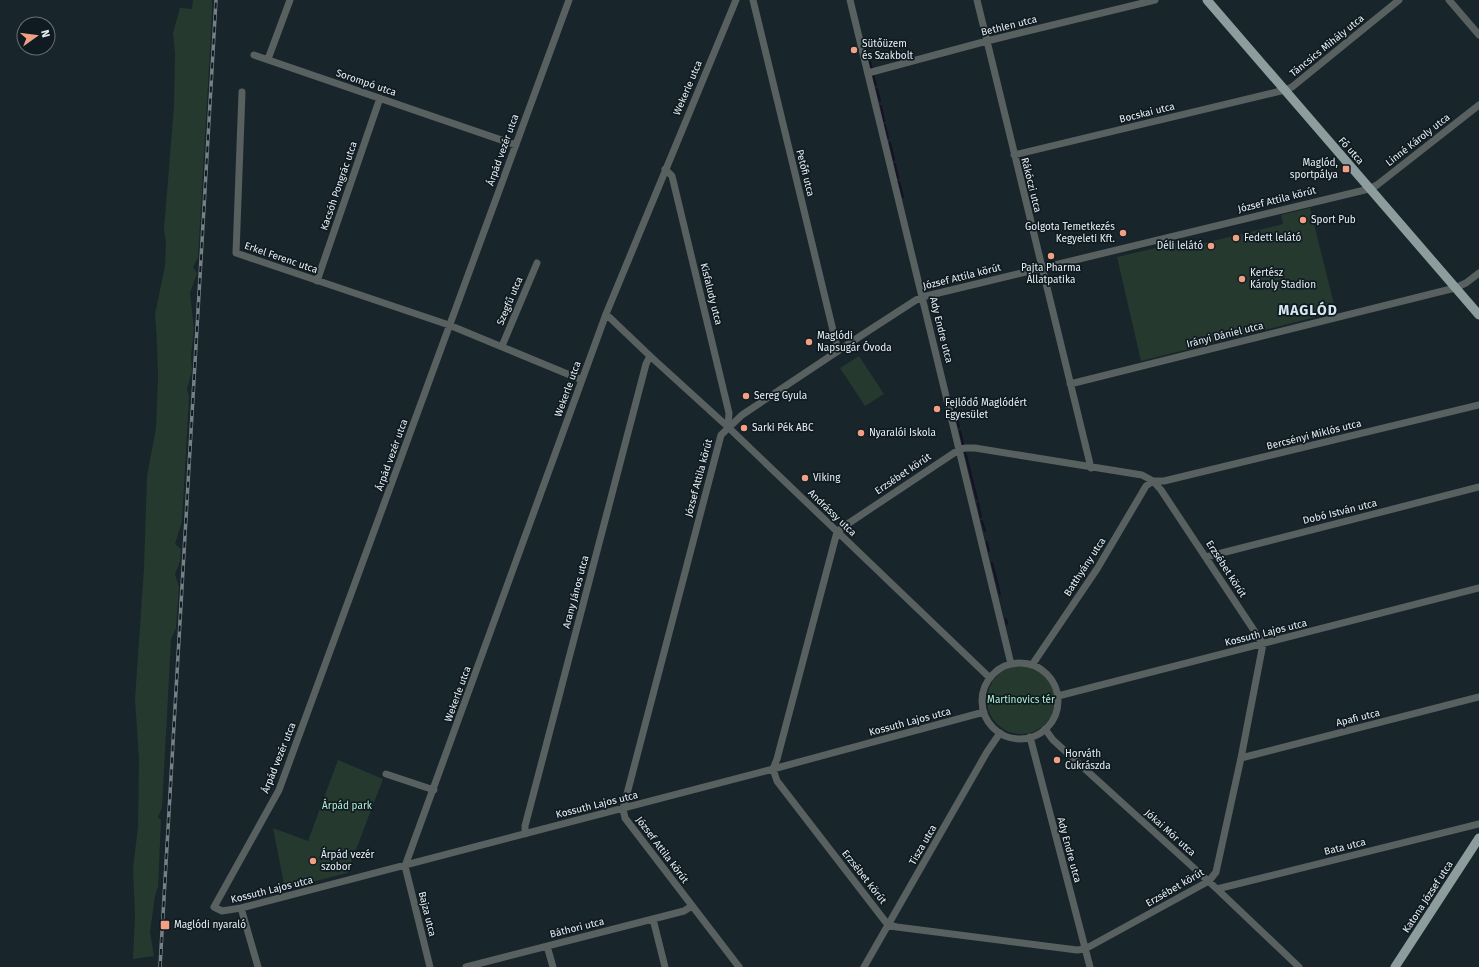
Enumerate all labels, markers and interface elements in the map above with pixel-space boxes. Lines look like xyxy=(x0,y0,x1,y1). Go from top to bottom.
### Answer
street label: Táncsics Mihály utca xyxy=(1287,12,1367,80)
street label: Bethlen utca xyxy=(980,13,1038,39)
north arrow xyxy=(16,16,56,56)
text: N xyxy=(38,29,52,39)
place label: Sütőüzem és Szakbolt xyxy=(862,37,914,62)
marker: Sütőüzem és Szakbolt xyxy=(849,45,859,55)
street label: Wekerle utca xyxy=(671,59,705,117)
street label: Sorompó utca xyxy=(334,67,398,99)
street label: Bocskai utca xyxy=(1118,100,1176,126)
street label: Linné Károly utca xyxy=(1384,111,1452,169)
street label: Árpád vezér utca xyxy=(483,112,522,187)
street label: Fő utca xyxy=(1336,134,1367,167)
street label: Kacsóh Pongrác utca xyxy=(318,140,360,232)
street label: Petőfi utca xyxy=(793,148,818,198)
street label: Rákóczi utca xyxy=(1018,156,1044,214)
place label: Maglód, sportpálya xyxy=(1290,157,1338,181)
marker: Maglód, sportpálya xyxy=(1341,164,1351,174)
street label: József Attila körút xyxy=(1236,183,1318,216)
place label: Sport Pub xyxy=(1311,214,1356,226)
marker: Sport Pub xyxy=(1298,215,1308,225)
place label: Golgota Temetkezés Kegyeleti Kft. xyxy=(1025,221,1115,245)
marker: Golgota Temetkezés Kegyeleti Kft. xyxy=(1118,228,1128,238)
place label: Fedett lelátó xyxy=(1244,232,1301,244)
marker: Fedett lelátó xyxy=(1231,233,1241,243)
street label: Erkel Ferenc utca xyxy=(243,240,319,276)
place label: Déli lelátó xyxy=(1157,240,1203,252)
marker: Déli lelátó xyxy=(1206,241,1216,251)
marker: Pajta Pharma Állatpatika xyxy=(1046,251,1056,261)
street label: József Attila körút xyxy=(921,260,1003,293)
street label: Kisfaludy utca xyxy=(697,262,725,326)
place label: Pajta Pharma Állatpatika xyxy=(1021,262,1081,286)
place label: Kertész Károly Stadion xyxy=(1250,267,1316,291)
marker: Kertész Károly Stadion xyxy=(1237,274,1247,284)
street label: Szegfű utca xyxy=(493,275,526,327)
street label: Ady Endre utca xyxy=(927,296,955,364)
district label: MAGLÓD xyxy=(1278,301,1338,319)
street label: Irányi Dániel utca xyxy=(1185,320,1265,350)
place label: Maglódi Napsugár Óvoda xyxy=(817,330,892,354)
marker: Maglódi Napsugár Óvoda xyxy=(804,337,814,347)
street label: Wekerle utca xyxy=(552,360,584,418)
place label: Sereg Gyula xyxy=(754,390,807,402)
marker: Sereg Gyula xyxy=(741,391,751,401)
place label: Fejlődő Maglódért Egyesület xyxy=(945,396,1027,421)
marker: Fejlődő Maglódért Egyesület xyxy=(932,404,942,414)
street label: Árpád vezér utca xyxy=(372,417,411,492)
street label: Bercsényi Miklós utca xyxy=(1265,417,1363,453)
place label: Sarki Pék ABC xyxy=(752,422,814,434)
marker: Sarki Pék ABC xyxy=(739,423,749,433)
place label: Nyaralói Iskola xyxy=(869,427,936,439)
marker: Nyaralói Iskola xyxy=(856,428,866,438)
street label: József Attila körút xyxy=(682,437,715,518)
street label: Erzsébet körút xyxy=(872,450,934,497)
place label: Viking xyxy=(813,472,841,484)
marker: Viking xyxy=(800,473,810,483)
street label: Andrássy utca xyxy=(805,487,859,539)
street label: Dobó István utca xyxy=(1302,497,1378,527)
street label: Batthyány utca xyxy=(1062,535,1108,599)
street label: Erzsébet körút xyxy=(1203,538,1250,600)
street label: Arany János utca xyxy=(561,554,591,630)
street label: Kossuth Lajos utca xyxy=(1224,617,1308,649)
street label: Wekerle utca xyxy=(442,665,474,723)
park label: Martinovics tér xyxy=(987,694,1055,706)
street label: Kossuth Lajos utca xyxy=(868,705,952,739)
street label: Apafi utca xyxy=(1335,707,1381,729)
street label: Árpád vezér utca xyxy=(257,720,299,795)
place label: Horváth Cukrászda xyxy=(1065,748,1111,772)
marker: Horváth Cukrászda xyxy=(1052,755,1062,765)
street label: Kossuth Lajos utca xyxy=(555,789,639,821)
park label: Árpád park xyxy=(322,798,373,812)
street label: Jókai Mór utca xyxy=(1142,807,1198,859)
street label: József Attila körút xyxy=(633,814,692,886)
street label: Ady Endre utca xyxy=(1054,816,1084,884)
street label: Tisza utca xyxy=(907,823,939,867)
street label: Bata utca xyxy=(1323,836,1367,858)
place label: Árpád vezér szobor xyxy=(321,847,375,873)
street label: Erzsébet körút xyxy=(839,847,890,907)
marker: Árpád vezér szobor xyxy=(308,856,318,866)
street label: Katona József utca xyxy=(1400,859,1456,935)
street label: Erzsébet körút xyxy=(1143,865,1207,910)
street label: Kossuth Lajos utca xyxy=(230,874,314,906)
street label: Bajza utca xyxy=(416,890,438,938)
street label: Báthori utca xyxy=(549,915,605,941)
marker: Maglódi nyaraló xyxy=(159,919,171,931)
place label: Maglódi nyaraló xyxy=(174,919,246,931)

